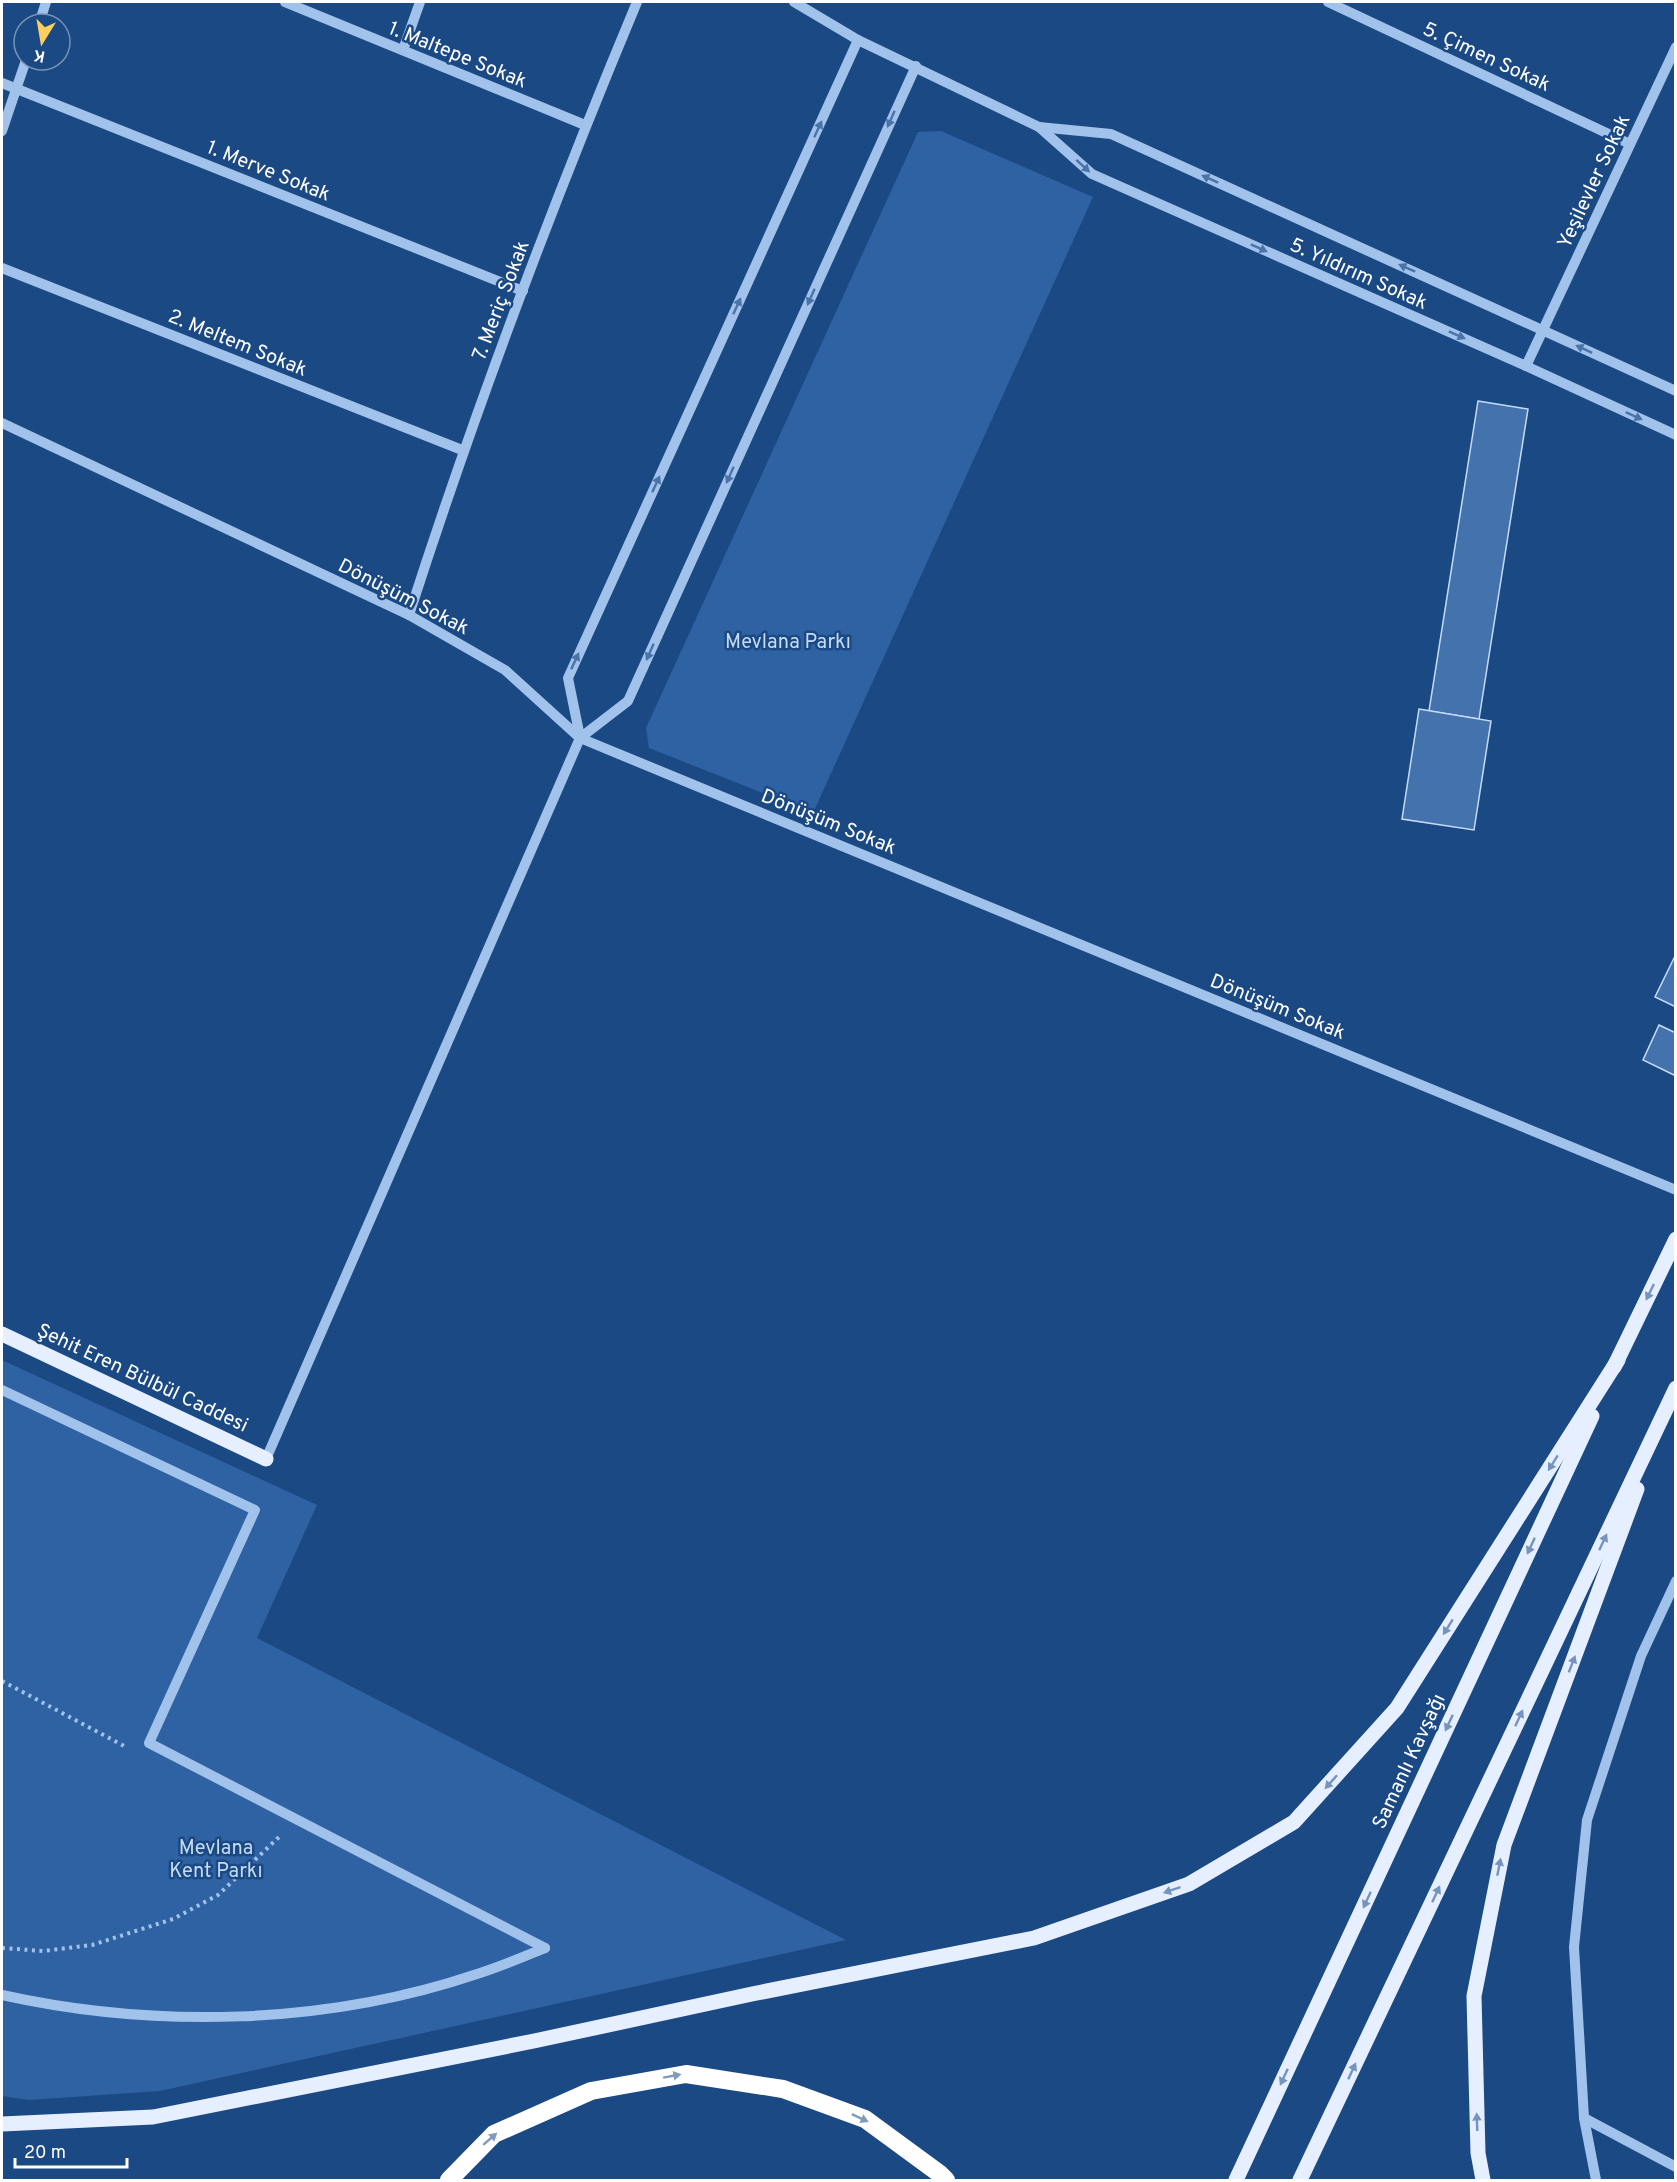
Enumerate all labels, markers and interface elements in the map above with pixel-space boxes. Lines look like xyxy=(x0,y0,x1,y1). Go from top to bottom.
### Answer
north arrow xyxy=(12,12,72,72)
street label: 1. Maltepe Sokak xyxy=(384,16,530,95)
street label: 5. Çimen Sokak xyxy=(1418,17,1554,99)
text: K xyxy=(32,44,47,66)
one-way arrow xyxy=(887,111,896,128)
street label: Yeşilevler Sokak xyxy=(1552,111,1637,253)
one-way arrow xyxy=(813,119,823,137)
street label: 1. Merve Sokak xyxy=(203,135,334,208)
one-way arrow xyxy=(1075,159,1090,172)
one-way arrow xyxy=(1201,174,1219,183)
street label: 5. Yıldırım Sokak xyxy=(1285,233,1431,317)
street label: 7. Meriç Sokak xyxy=(467,237,537,364)
one-way arrow xyxy=(1251,243,1269,253)
one-way arrow xyxy=(1398,264,1415,273)
one-way arrow xyxy=(806,288,815,306)
one-way arrow xyxy=(732,297,742,315)
street label: 2. Meltem Sokak xyxy=(164,304,311,384)
one-way arrow xyxy=(1448,331,1465,340)
one-way arrow xyxy=(1576,345,1593,354)
one-way arrow xyxy=(1626,411,1644,421)
one-way arrow xyxy=(726,466,735,483)
one-way arrow xyxy=(651,474,661,492)
street label: Dönüşüm Sokak xyxy=(333,554,473,642)
park label: Mevlana Parkı xyxy=(725,630,851,656)
one-way arrow xyxy=(645,644,655,662)
one-way arrow xyxy=(571,652,580,670)
street label: Dönüşüm Sokak xyxy=(757,784,900,862)
street label: Dönüşüm Sokak xyxy=(1206,969,1349,1047)
one-way arrow xyxy=(1646,1284,1655,1301)
street label: Şehit Eren Bülbül Caddesi xyxy=(32,1318,252,1439)
one-way arrow xyxy=(1547,1454,1558,1471)
one-way arrow xyxy=(1598,1533,1607,1550)
one-way arrow xyxy=(1526,1538,1536,1556)
one-way arrow xyxy=(1443,1619,1454,1635)
one-way arrow xyxy=(1568,1655,1577,1673)
street label: Samanlı Kavşağı xyxy=(1367,1690,1453,1834)
one-way arrow xyxy=(1515,1710,1524,1727)
one-way arrow xyxy=(1444,1715,1453,1732)
one-way arrow xyxy=(1325,1774,1338,1789)
park label: Mevlana Kent Parkı xyxy=(169,1836,263,1885)
one-way arrow xyxy=(1495,1857,1504,1876)
one-way arrow xyxy=(1162,1886,1180,1896)
one-way arrow xyxy=(1431,1886,1440,1903)
one-way arrow xyxy=(1362,1891,1371,1908)
one-way arrow xyxy=(1348,2062,1357,2079)
one-way arrow xyxy=(1280,2068,1289,2085)
one-way arrow xyxy=(663,2071,682,2080)
one-way arrow xyxy=(1473,2113,1482,2132)
one-way arrow xyxy=(852,2114,869,2123)
scale bar xyxy=(15,2131,128,2169)
one-way arrow xyxy=(482,2133,497,2146)
text: 20 m xyxy=(24,2142,66,2165)

